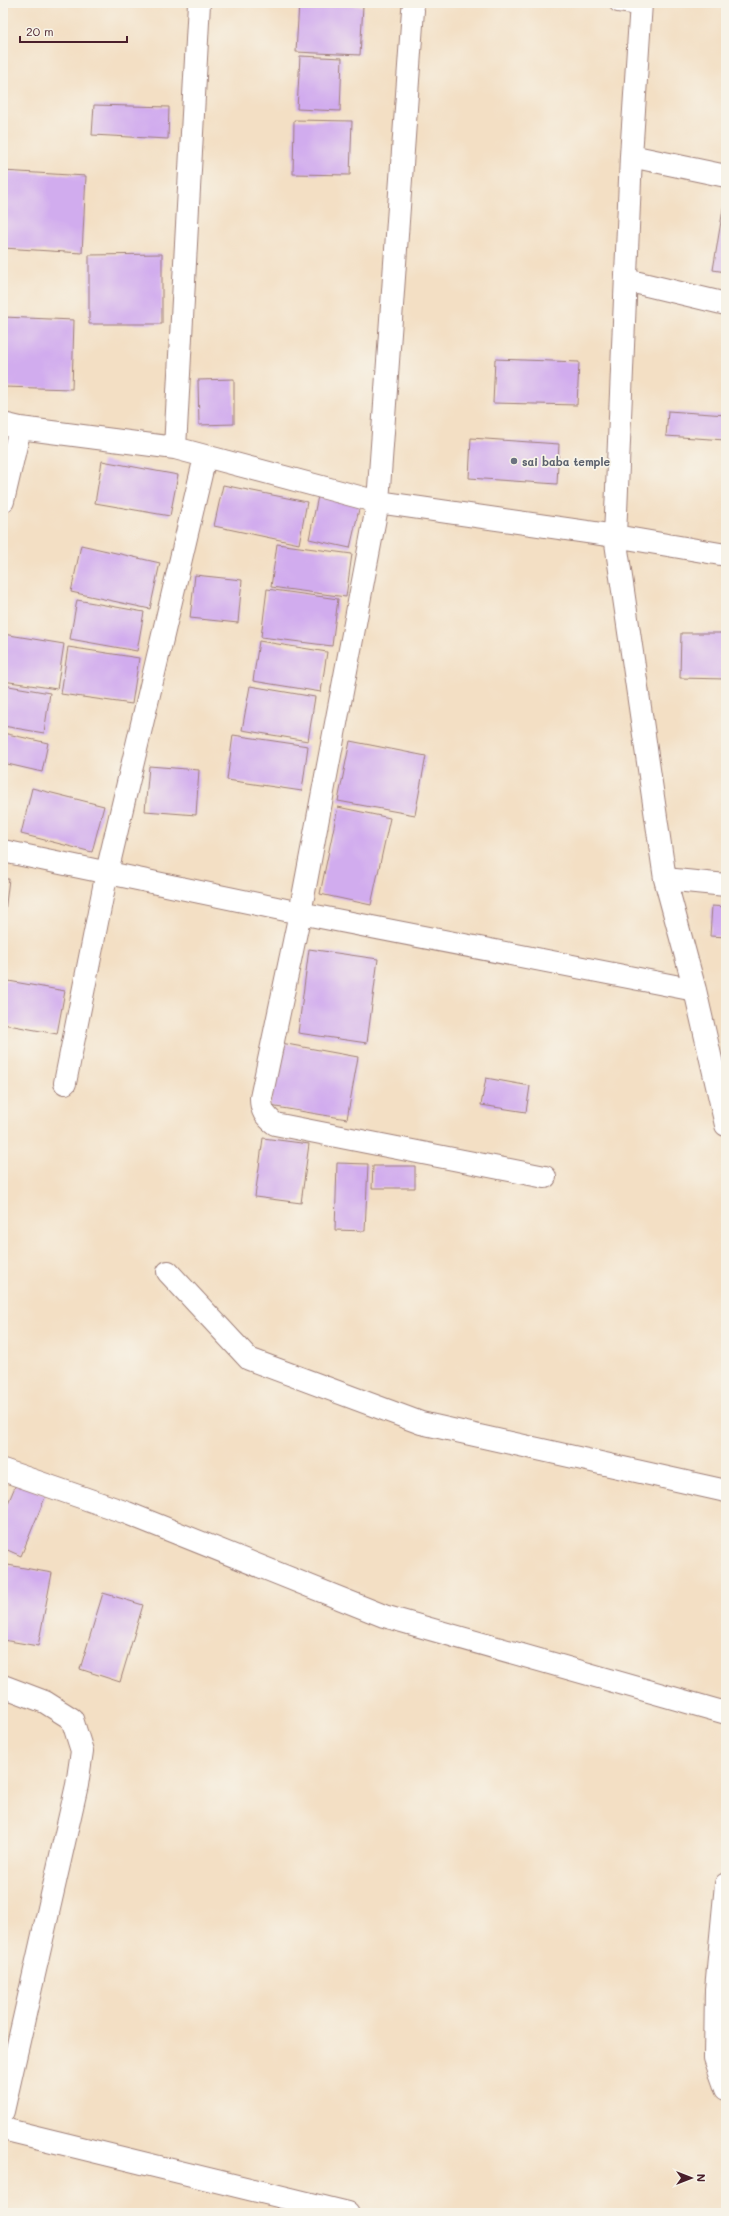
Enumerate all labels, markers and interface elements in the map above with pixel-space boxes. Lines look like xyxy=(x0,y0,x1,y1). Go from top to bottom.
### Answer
scale bar xyxy=(20,18,127,44)
text: 20 m xyxy=(26,23,54,39)
place label: sai baba temple xyxy=(522,454,611,469)
marker: sai baba temple xyxy=(509,456,519,466)
north arrow xyxy=(671,2158,711,2198)
text: N xyxy=(694,2174,709,2182)

